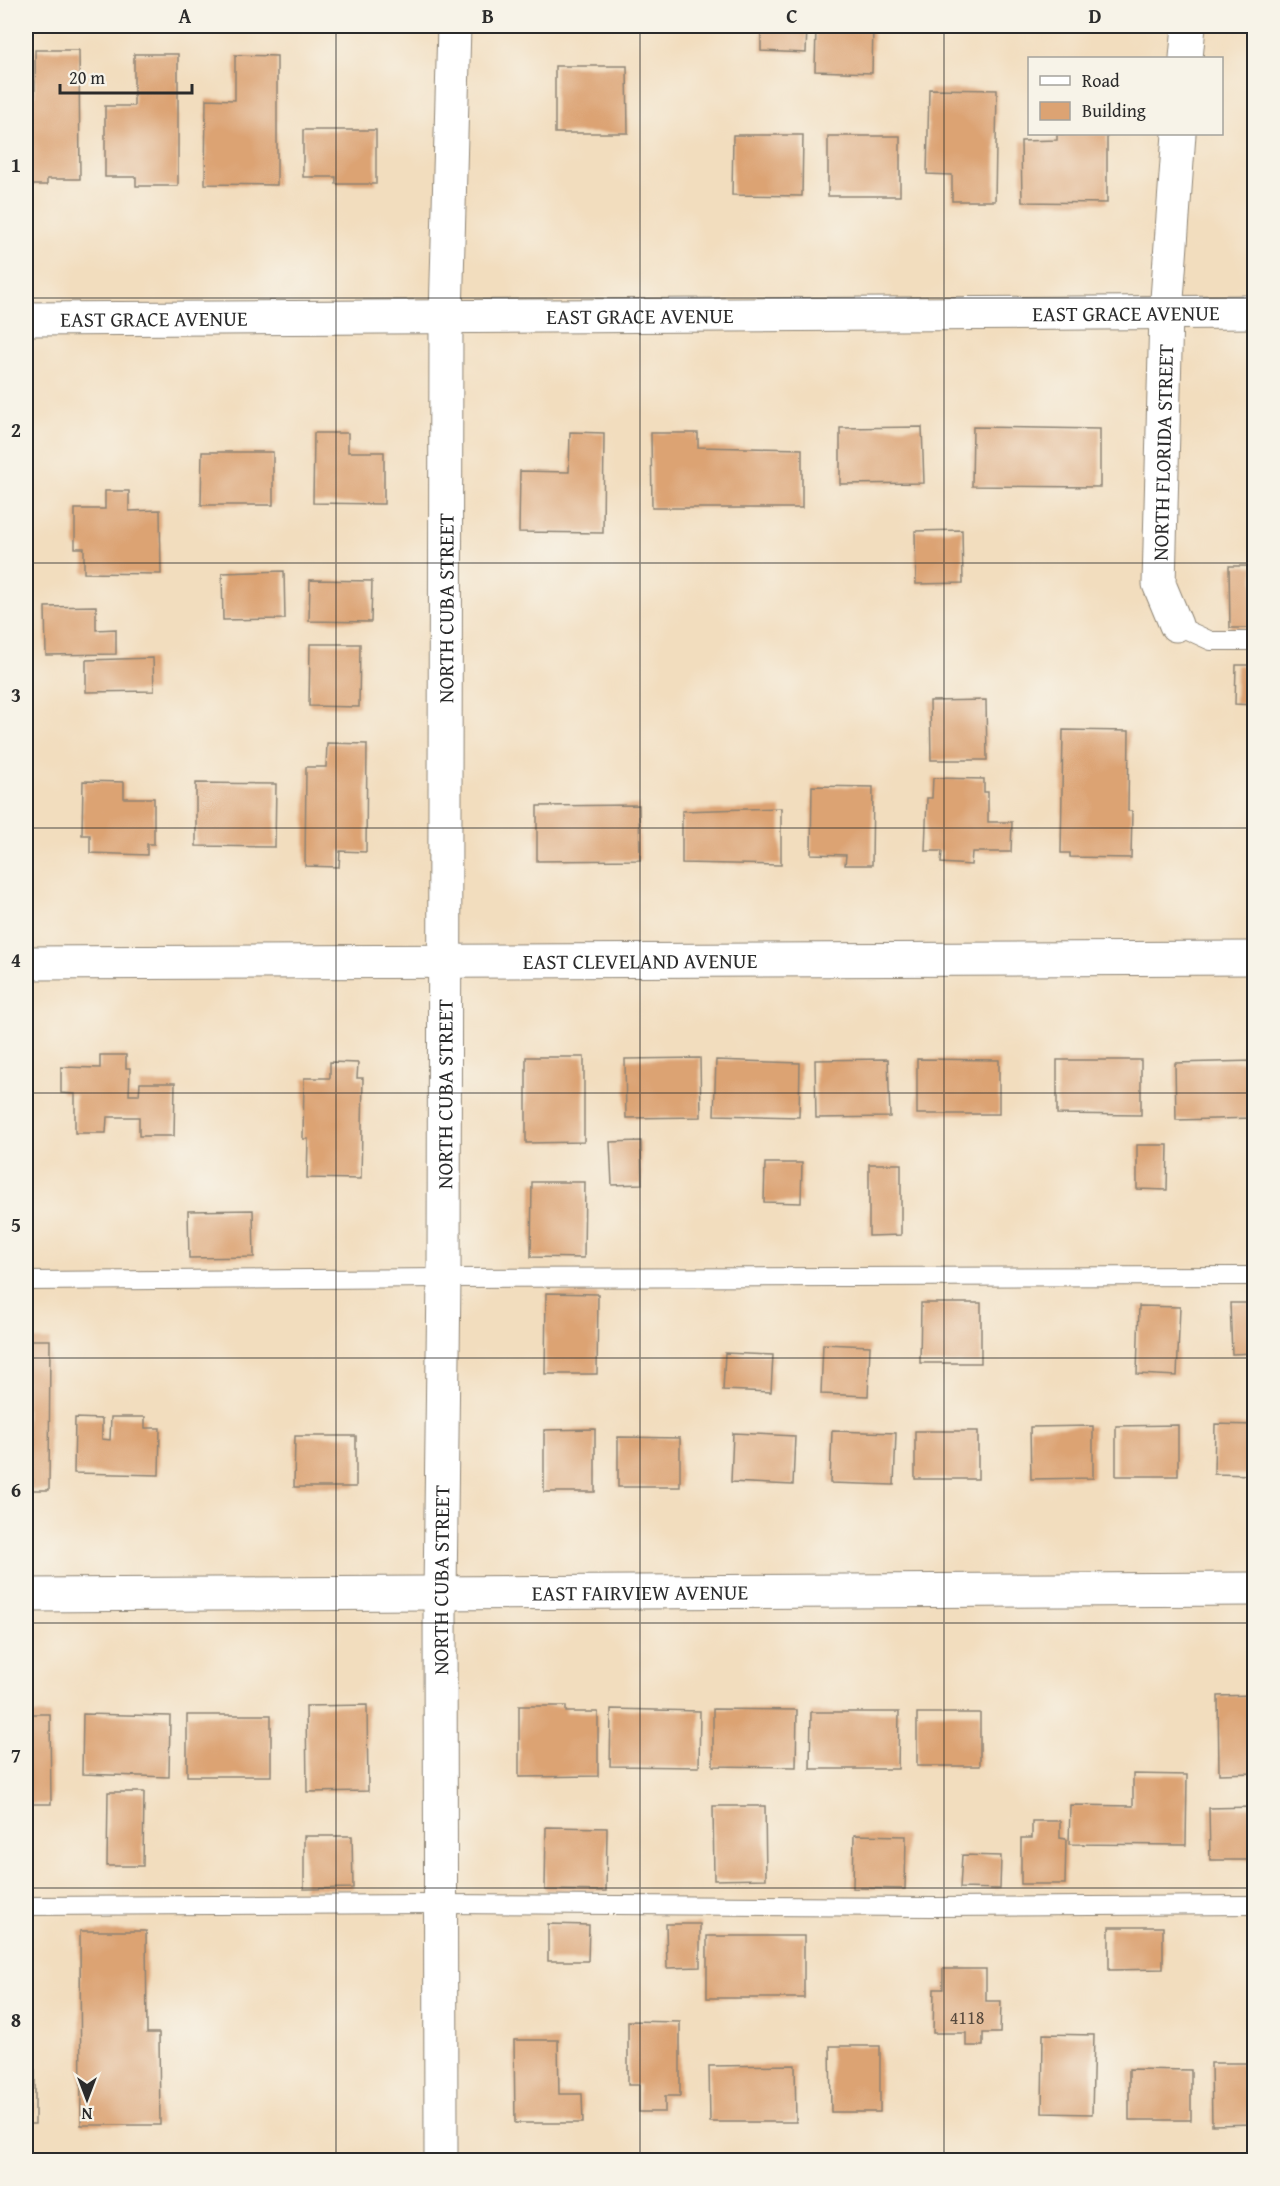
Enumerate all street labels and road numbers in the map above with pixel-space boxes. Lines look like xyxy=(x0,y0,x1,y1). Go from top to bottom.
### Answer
street label: EAST GRACE AVENUE xyxy=(1032,297,1220,329)
street label: EAST GRACE AVENUE xyxy=(546,299,734,332)
street label: EAST GRACE AVENUE xyxy=(60,302,248,334)
street label: NORTH FLORIDA STREET xyxy=(1144,343,1181,561)
street label: NORTH CUBA STREET xyxy=(430,513,461,703)
street label: EAST CLEVELAND AVENUE xyxy=(523,945,758,976)
street label: NORTH CUBA STREET xyxy=(429,999,460,1189)
street label: NORTH CUBA STREET xyxy=(424,1484,457,1675)
street label: EAST FAIRVIEW AVENUE xyxy=(532,1576,749,1608)

